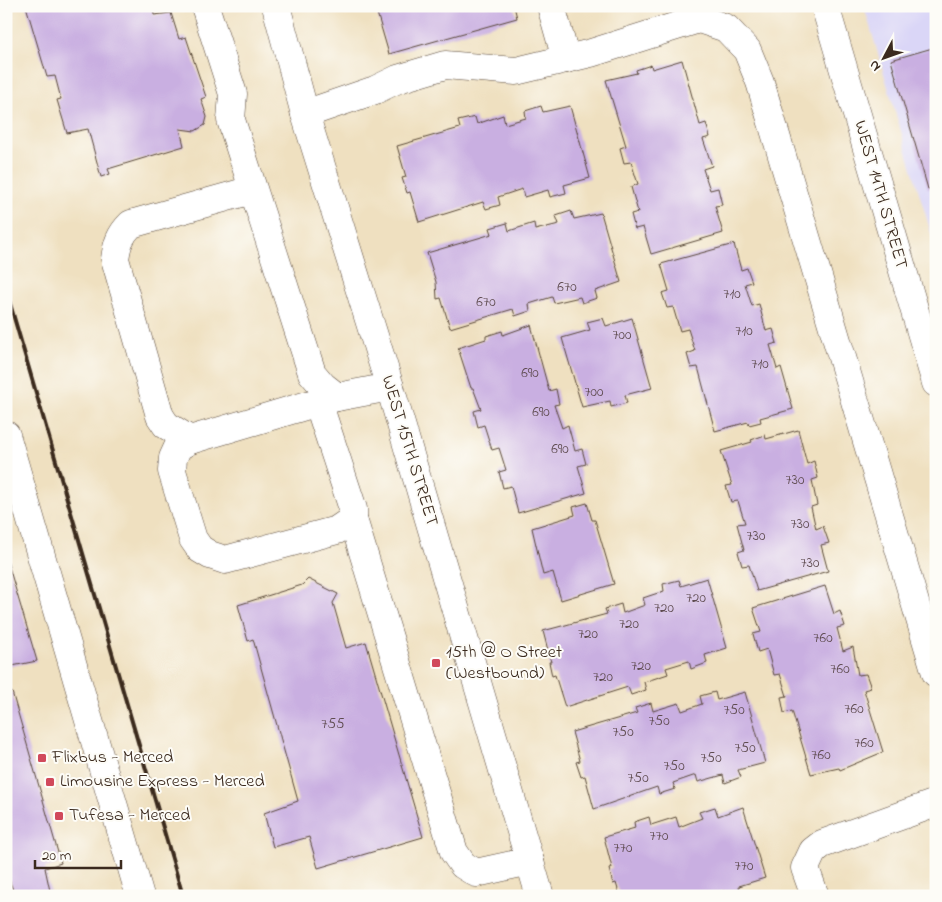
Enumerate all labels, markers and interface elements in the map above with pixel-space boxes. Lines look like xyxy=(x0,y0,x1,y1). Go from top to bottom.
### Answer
north arrow xyxy=(860,32,910,82)
text: N xyxy=(864,55,886,76)
street label: WEST 14TH STREET xyxy=(846,118,914,272)
house number: 670 xyxy=(557,276,577,298)
house number: 710 xyxy=(723,283,741,305)
house number: 670 xyxy=(476,291,496,313)
house number: 710 xyxy=(735,320,753,342)
house number: 700 xyxy=(612,324,632,346)
house number: 710 xyxy=(751,353,769,375)
house number: 690 xyxy=(521,362,539,384)
street label: WEST 15TH STREET xyxy=(374,372,444,530)
house number: 700 xyxy=(584,381,604,403)
house number: 690 xyxy=(532,401,550,423)
house number: 690 xyxy=(551,438,569,460)
house number: 730 xyxy=(786,469,805,491)
house number: 730 xyxy=(791,513,810,535)
house number: 730 xyxy=(747,525,766,547)
house number: 730 xyxy=(801,552,820,574)
house number: 720 xyxy=(686,587,707,609)
house number: 720 xyxy=(654,597,675,619)
house number: 720 xyxy=(619,613,640,635)
house number: 720 xyxy=(578,623,599,645)
house number: 760 xyxy=(813,627,833,649)
place label: 15th @ O Street (Westbound) xyxy=(446,640,562,687)
house number: 720 xyxy=(631,655,652,677)
marker: 15th @ O Street (Westbound) xyxy=(430,657,442,669)
house number: 760 xyxy=(830,658,850,680)
house number: 720 xyxy=(593,666,614,688)
house number: 760 xyxy=(844,698,864,720)
house number: 750 xyxy=(723,699,745,721)
house number: 750 xyxy=(648,710,670,732)
house number: 755 xyxy=(321,713,345,735)
house number: 750 xyxy=(612,721,634,743)
house number: 760 xyxy=(854,732,874,754)
house number: 750 xyxy=(734,737,756,759)
house number: 760 xyxy=(811,744,831,766)
place label: Flixbus - Merced xyxy=(51,745,173,771)
house number: 750 xyxy=(700,747,722,769)
marker: Flixbus - Merced xyxy=(36,752,48,764)
house number: 750 xyxy=(663,755,685,777)
house number: 750 xyxy=(627,767,649,789)
place label: Limousine Express - Merced xyxy=(60,769,265,795)
marker: Limousine Express - Merced xyxy=(44,776,56,788)
place label: Tufesa - Merced xyxy=(69,803,190,829)
marker: Tufesa - Merced xyxy=(53,810,65,822)
house number: 770 xyxy=(650,825,669,847)
scale bar xyxy=(35,837,121,869)
house number: 770 xyxy=(614,837,633,859)
text: 20 m xyxy=(42,845,72,867)
house number: 770 xyxy=(735,855,754,877)

